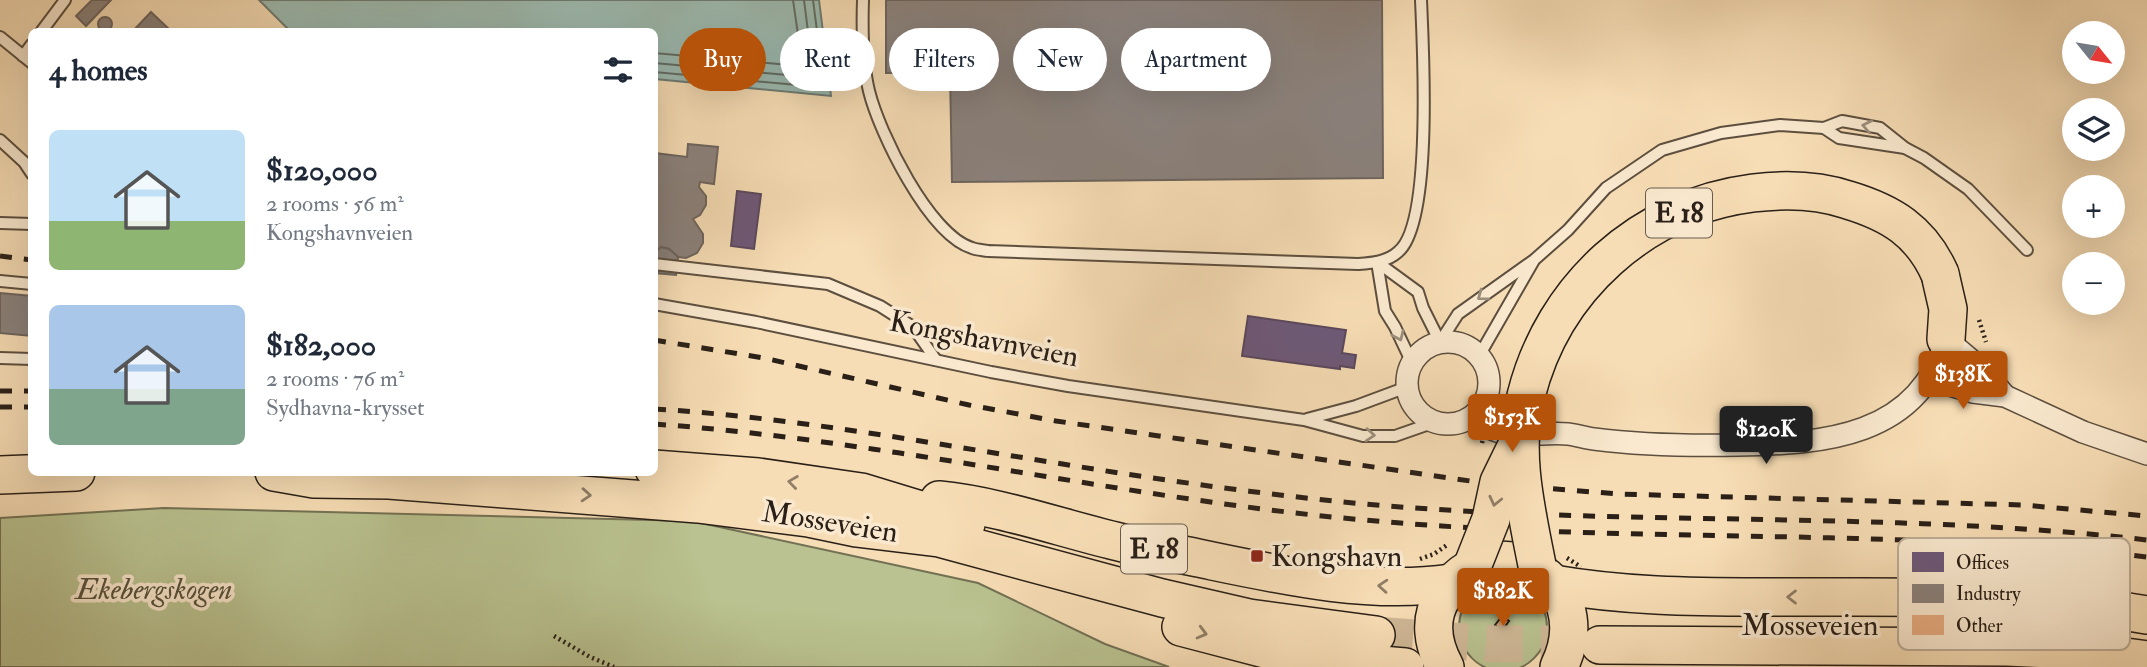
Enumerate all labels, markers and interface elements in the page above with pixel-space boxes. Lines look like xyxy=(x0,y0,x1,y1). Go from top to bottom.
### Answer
north arrow xyxy=(2062,21,2124,84)
map controls xyxy=(2062,21,2125,315)
chip: Buy xyxy=(679,28,766,91)
chip: Rent xyxy=(780,28,875,91)
chip: Filters xyxy=(889,28,999,91)
chip: New xyxy=(1013,28,1107,91)
chip: Apartment xyxy=(1121,28,1271,91)
icon: filters xyxy=(599,51,637,89)
text: 4 homes xyxy=(49,52,148,89)
button: layers xyxy=(2062,98,2125,161)
one-way arrow xyxy=(1861,119,1873,134)
text: $120,000 xyxy=(266,152,378,189)
icon: home xyxy=(105,158,189,242)
button: + xyxy=(2062,175,2125,238)
road number: E 18 xyxy=(1646,188,1712,238)
text: 2 rooms · 56 m² xyxy=(266,189,404,218)
text: Kongshavnveien xyxy=(266,218,413,247)
button: − xyxy=(2062,252,2125,315)
one-way arrow xyxy=(1477,288,1490,300)
street label: Kongshavnveien xyxy=(886,303,1082,375)
text: $182,000 xyxy=(266,327,376,364)
one-way arrow xyxy=(1391,329,1405,342)
icon: home xyxy=(105,333,189,417)
pin: $138K xyxy=(1914,352,2012,411)
text: $138K xyxy=(1935,359,1991,388)
text: 2 rooms · 76 m² xyxy=(266,364,404,393)
text: Sydhavna-krysset xyxy=(266,393,424,422)
pin: $153K xyxy=(1463,394,1561,454)
text: $153K xyxy=(1484,402,1540,431)
pin: $120K xyxy=(1717,406,1815,466)
text: $120K xyxy=(1736,414,1796,443)
one-way arrow xyxy=(1364,427,1375,442)
one-way arrow xyxy=(787,475,799,490)
one-way arrow xyxy=(581,487,592,502)
street label: Mosseveien xyxy=(759,493,901,551)
one-way arrow xyxy=(1488,495,1503,507)
road number: E 18 xyxy=(1121,524,1187,574)
place label: Kongshavn xyxy=(1271,538,1402,575)
legend xyxy=(1898,538,2130,650)
marker: Kongshavn xyxy=(1249,548,1265,564)
text: Offices xyxy=(1956,551,2009,575)
pin: $182K xyxy=(1454,568,1552,628)
park label: Ekebergskogen xyxy=(74,571,232,608)
text: $182K xyxy=(1473,576,1533,605)
one-way arrow xyxy=(1377,579,1388,594)
text: Industry xyxy=(1956,582,2021,606)
one-way arrow xyxy=(1786,589,1797,605)
street label: Mosseveien xyxy=(1741,607,1879,644)
text: Other xyxy=(1956,614,2003,638)
one-way arrow xyxy=(1196,624,1208,639)

